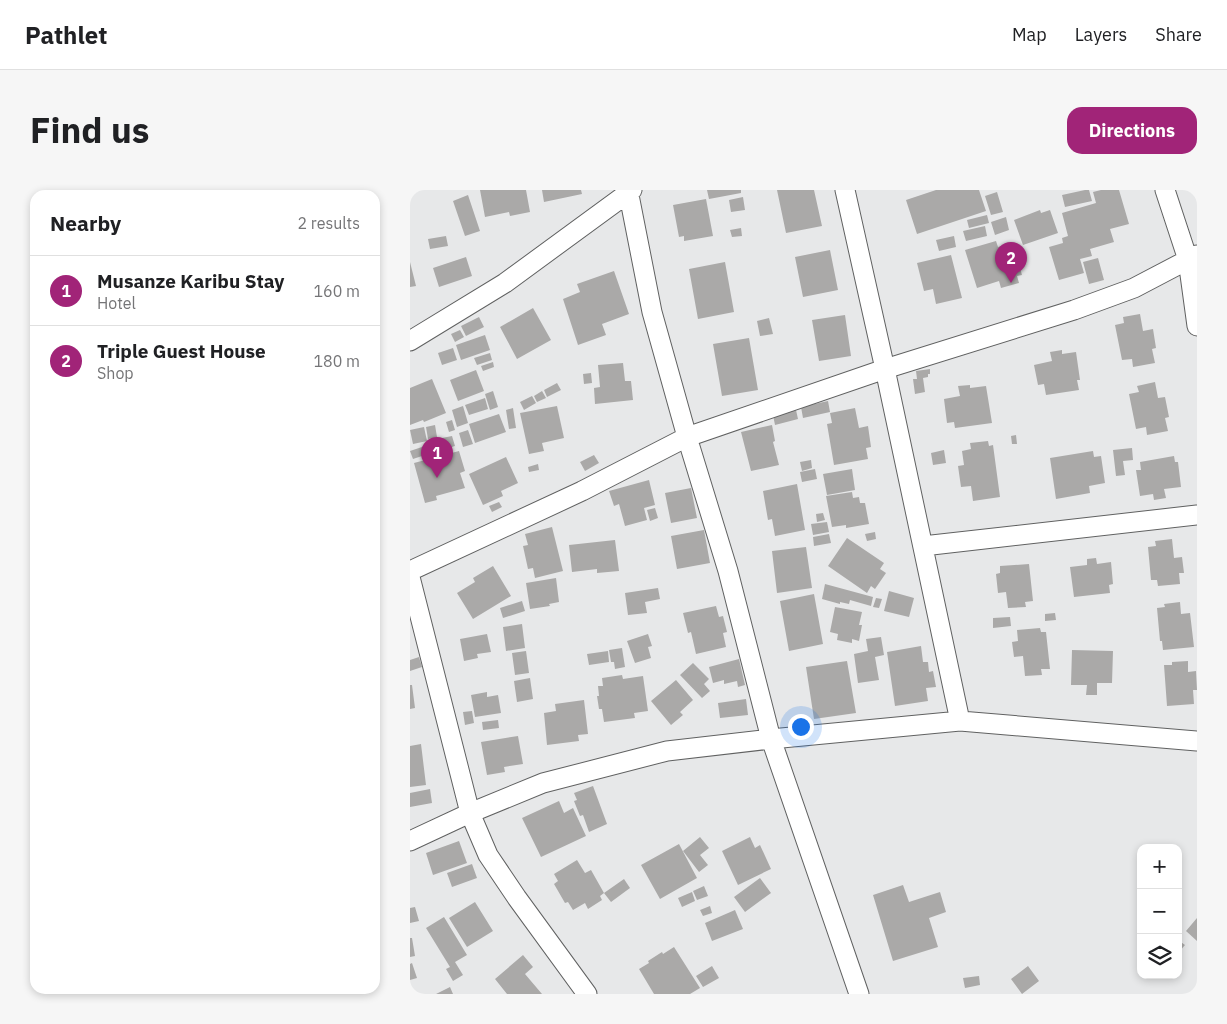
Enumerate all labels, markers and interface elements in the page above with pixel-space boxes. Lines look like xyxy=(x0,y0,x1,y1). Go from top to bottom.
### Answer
text: Pathlet xyxy=(25,19,107,51)
text: Map xyxy=(1012,23,1047,46)
text: Layers xyxy=(1075,23,1127,46)
text: Share xyxy=(1155,23,1202,46)
text: Find us xyxy=(30,107,149,153)
button: Directions xyxy=(1067,107,1197,154)
text: Nearby xyxy=(50,209,121,237)
text: 2 results xyxy=(297,213,360,233)
pin: 2 xyxy=(995,242,1027,283)
text: Musanze Karibu Stay xyxy=(97,269,285,293)
text: 1 xyxy=(61,281,71,301)
text: 160 m xyxy=(313,281,360,301)
text: Hotel xyxy=(97,293,136,313)
text: Triple Guest House xyxy=(97,339,266,363)
text: 2 xyxy=(61,351,71,371)
text: 180 m xyxy=(313,351,360,371)
text: Shop xyxy=(97,363,134,383)
pin: 1 xyxy=(421,437,453,478)
your location xyxy=(788,714,814,740)
map controls xyxy=(1137,844,1182,979)
button: + xyxy=(1137,844,1182,889)
button: − xyxy=(1137,889,1182,934)
button: layers xyxy=(1137,934,1182,979)

